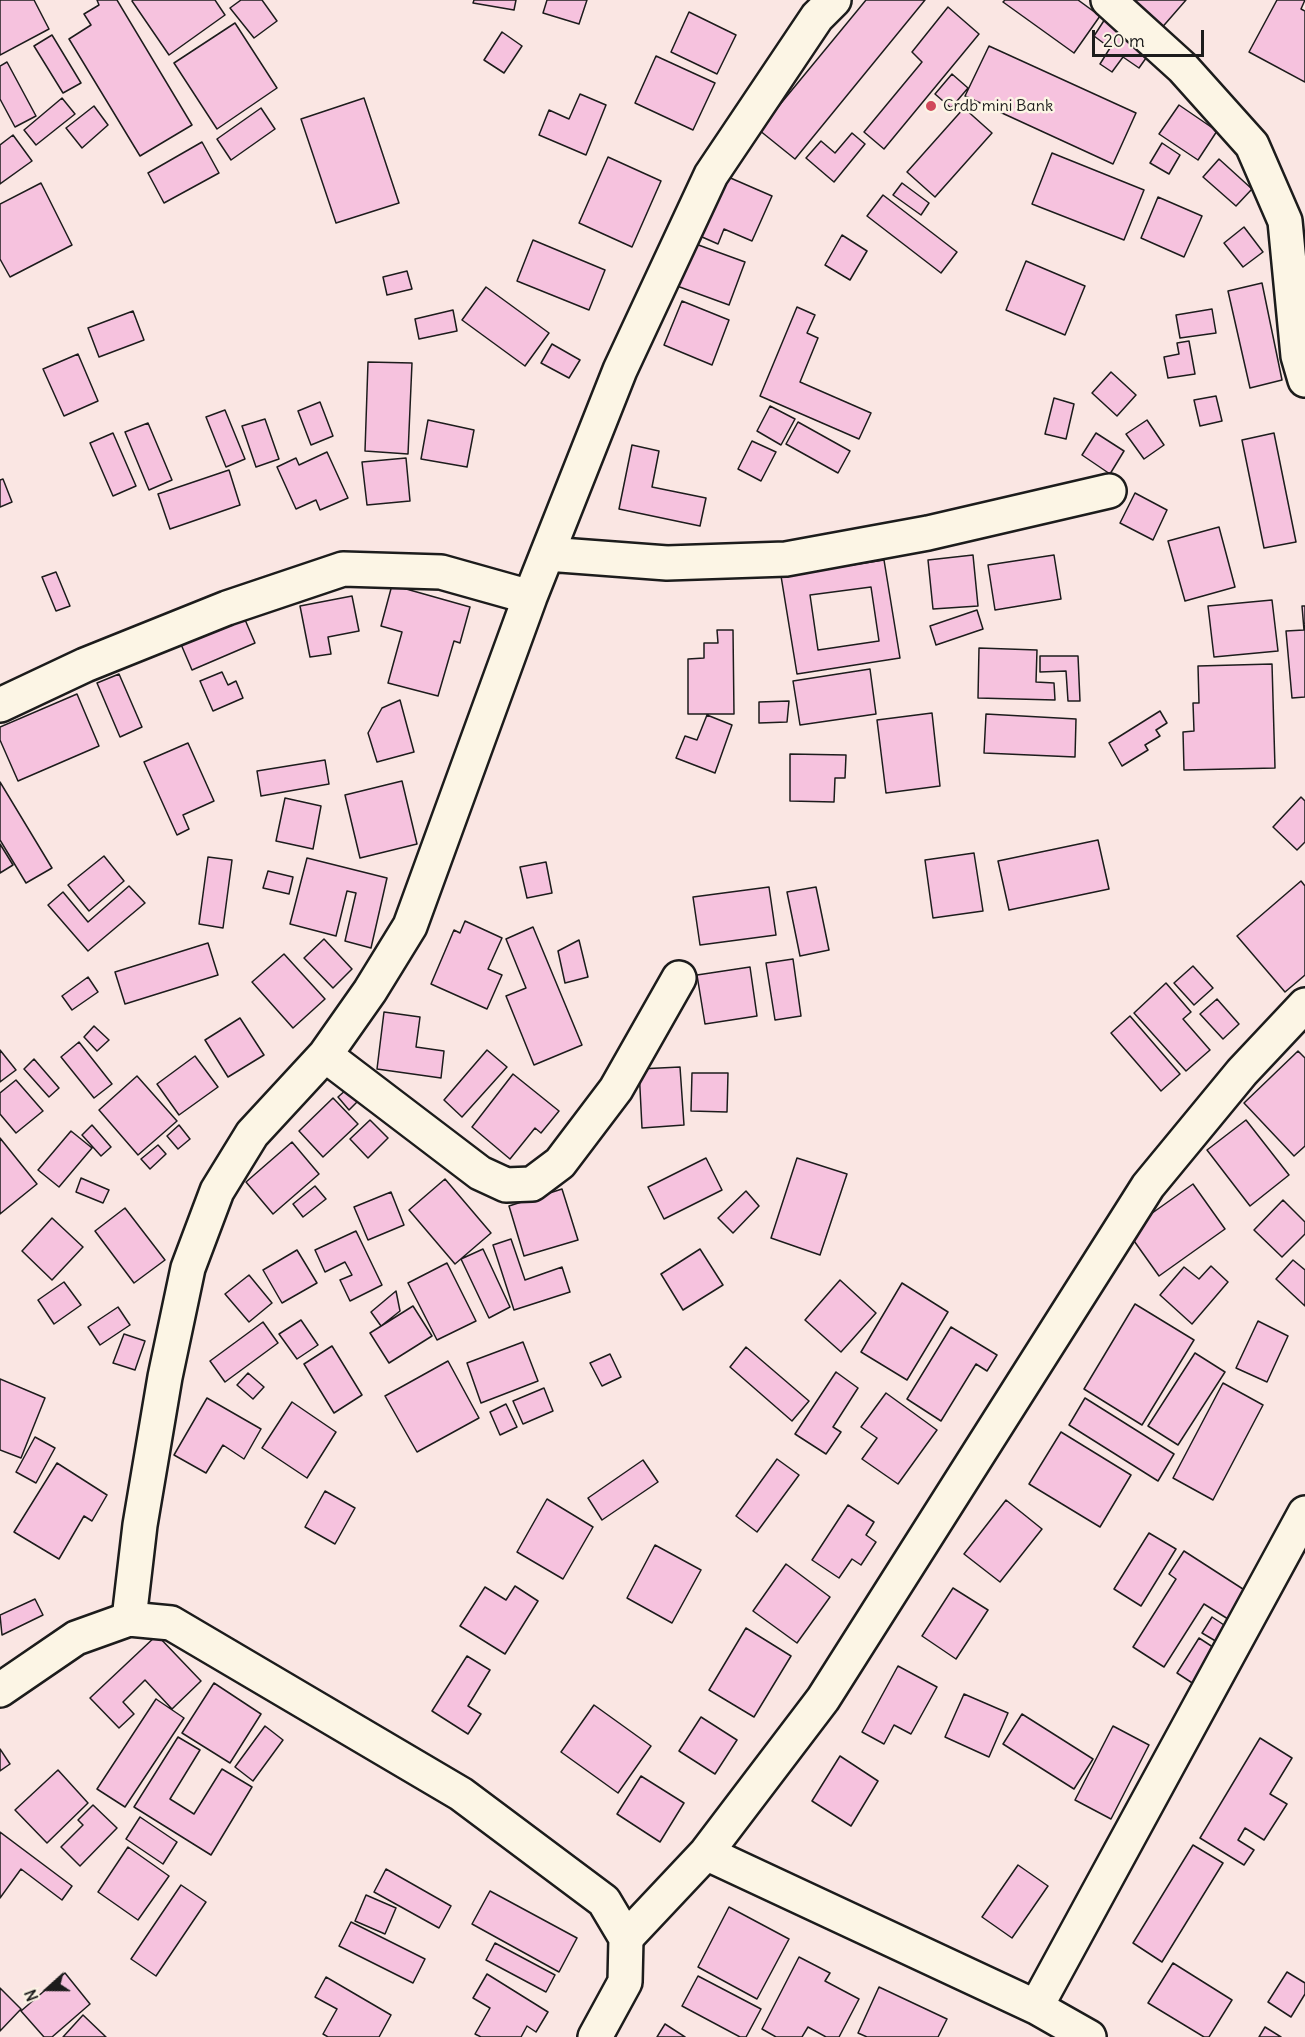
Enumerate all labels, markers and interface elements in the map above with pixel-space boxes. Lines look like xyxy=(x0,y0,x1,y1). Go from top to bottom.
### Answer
scale bar xyxy=(1095,18,1208,56)
text: 20 m xyxy=(1103,29,1145,52)
place label: Crdb mini Bank xyxy=(943,96,1053,116)
marker: Crdb mini Bank xyxy=(924,99,938,113)
north arrow xyxy=(18,1959,78,2019)
text: N xyxy=(20,1987,43,2004)

